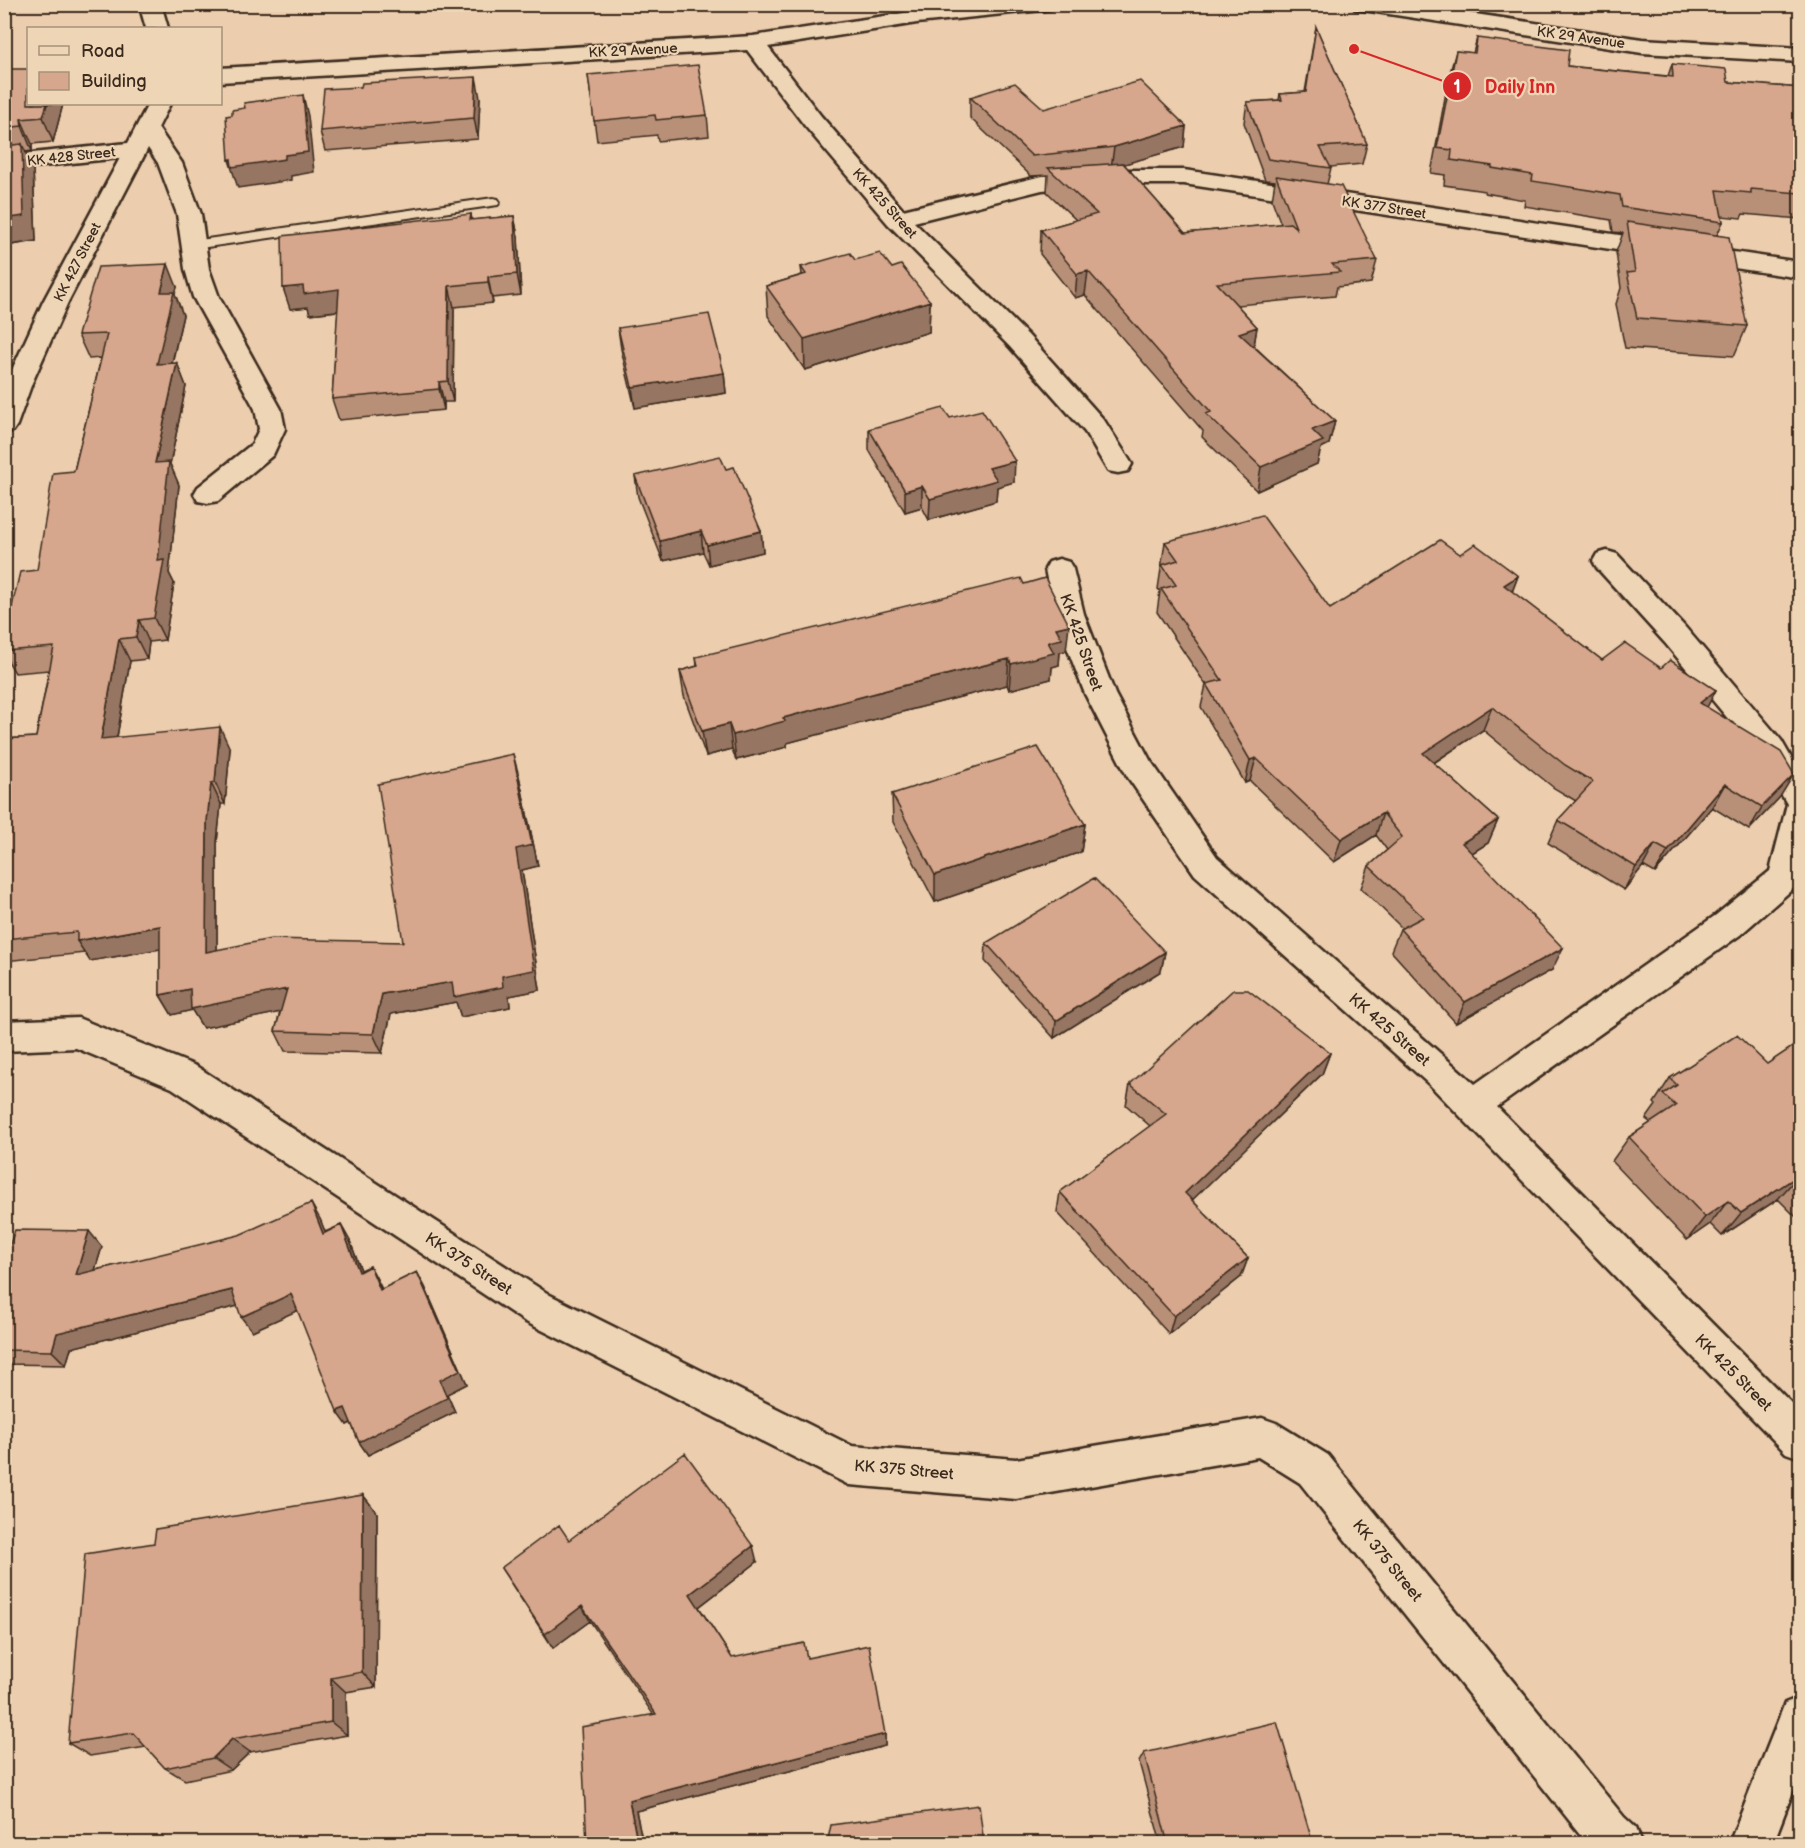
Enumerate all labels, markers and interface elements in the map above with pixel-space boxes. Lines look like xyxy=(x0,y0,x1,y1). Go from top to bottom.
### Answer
street label: KK 29 Avenue xyxy=(1536,23,1626,52)
legend xyxy=(27,27,222,105)
street label: KK 29 Avenue xyxy=(588,40,678,61)
text: Road xyxy=(81,41,125,62)
callout: Daily Inn xyxy=(1442,68,1568,104)
text: Building xyxy=(81,71,147,92)
text: 1 xyxy=(1453,77,1461,98)
text: Daily Inn xyxy=(1485,77,1555,98)
street label: KK 428 Street xyxy=(26,143,117,170)
street label: KK 425 Street xyxy=(849,165,921,242)
street label: KK 377 Street xyxy=(1340,192,1428,223)
street label: KK 427 Street xyxy=(50,219,105,305)
street label: KK 425 Street xyxy=(1055,592,1106,694)
street label: KK 425 Street xyxy=(1345,990,1434,1071)
street label: KK 375 Street xyxy=(421,1229,515,1299)
street label: KK 425 Street xyxy=(1690,1331,1776,1416)
street label: KK 375 Street xyxy=(853,1457,954,1484)
street label: KK 375 Street xyxy=(1348,1516,1426,1606)

